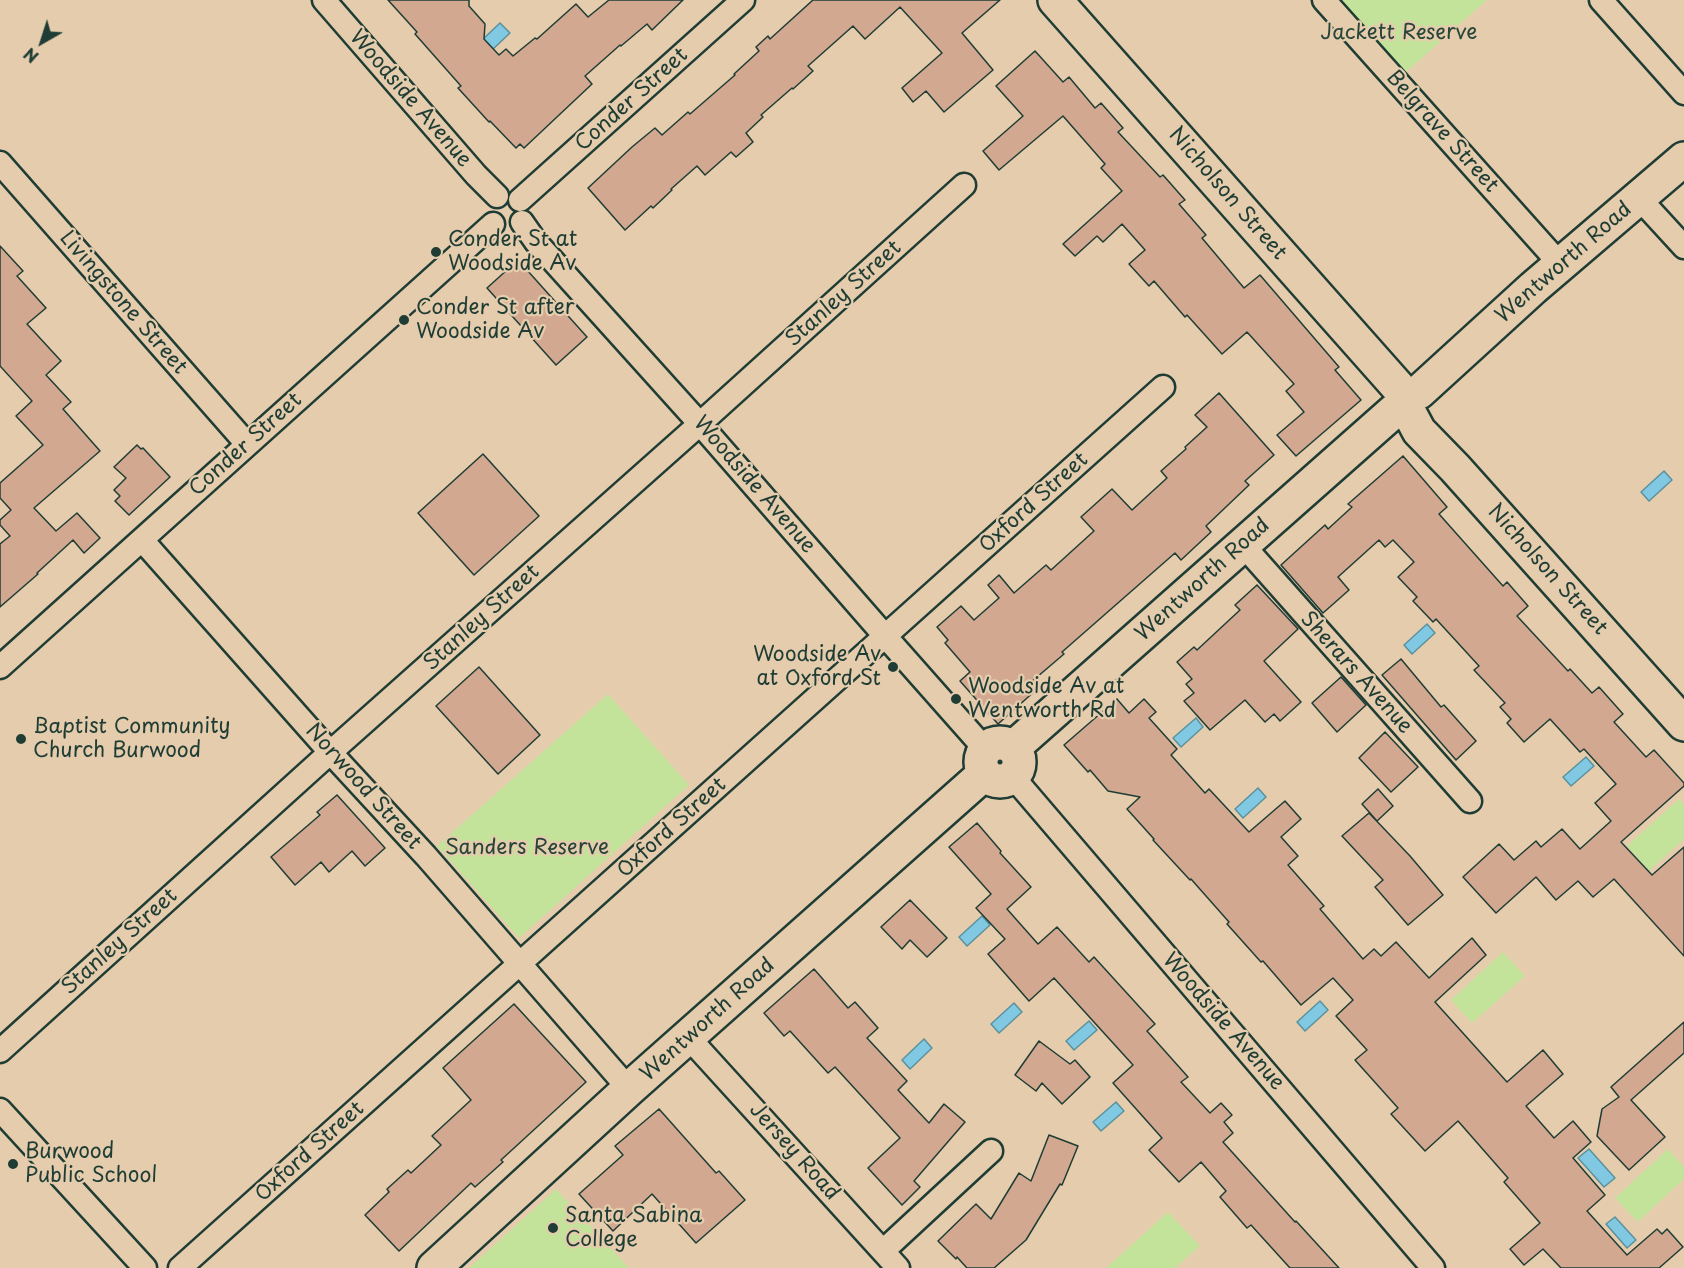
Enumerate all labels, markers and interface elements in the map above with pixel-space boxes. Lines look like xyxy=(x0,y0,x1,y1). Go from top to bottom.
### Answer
north arrow xyxy=(12,12,72,72)
park label: Jackett Reserve xyxy=(1321,20,1477,46)
street label: Woodside Avenue xyxy=(344,25,476,173)
text: N xyxy=(18,43,43,69)
street label: Conder Street xyxy=(571,43,693,157)
street label: Belgrave Street xyxy=(1381,66,1503,198)
street label: Nicholson Street xyxy=(1163,123,1291,265)
street label: Wentworth Road xyxy=(1491,197,1637,329)
street label: Livingstone Street xyxy=(54,226,192,380)
place label: Conder St at Woodside Av xyxy=(448,227,577,277)
street label: Stanley Street xyxy=(781,236,907,352)
marker: Conder St at Woodside Av xyxy=(429,245,443,259)
place label: Conder St after Woodside Av xyxy=(416,295,575,345)
marker: Conder St after Woodside Av xyxy=(397,313,411,327)
street label: Conder Street xyxy=(185,388,307,502)
street label: Woodside Avenue xyxy=(688,411,820,559)
street label: Oxford Street xyxy=(974,448,1094,558)
street label: Nicholson Street xyxy=(1482,499,1612,641)
street label: Wentworth Road xyxy=(1131,513,1275,647)
street label: Stanley Street xyxy=(419,560,545,676)
street label: Sherars Avenue xyxy=(1295,607,1417,739)
place label: Woodside Av at Oxford St xyxy=(753,642,881,692)
marker: Woodside Av at Oxford St xyxy=(886,660,900,674)
place label: Woodside Av at Wentworth Rd xyxy=(968,674,1124,724)
marker: Woodside Av at Wentworth Rd xyxy=(949,692,963,706)
place label: Baptist Community Church Burwood xyxy=(33,714,231,764)
street label: Norwood Street xyxy=(300,719,426,855)
marker: Baptist Community Church Burwood xyxy=(14,732,28,746)
street label: Oxford Street xyxy=(612,773,732,883)
park label: Sanders Reserve xyxy=(445,835,609,861)
street label: Stanley Street xyxy=(57,884,183,1000)
street label: Woodside Avenue xyxy=(1157,948,1289,1096)
street label: Wentworth Road xyxy=(636,953,780,1087)
street label: Oxford Street xyxy=(250,1097,370,1207)
street label: Jersey Road xyxy=(744,1098,844,1206)
place label: Burwood Public School xyxy=(25,1139,157,1189)
marker: Burwood Public School xyxy=(6,1157,20,1171)
place label: Santa Sabina College xyxy=(565,1203,702,1253)
marker: Santa Sabina College xyxy=(546,1221,560,1235)

